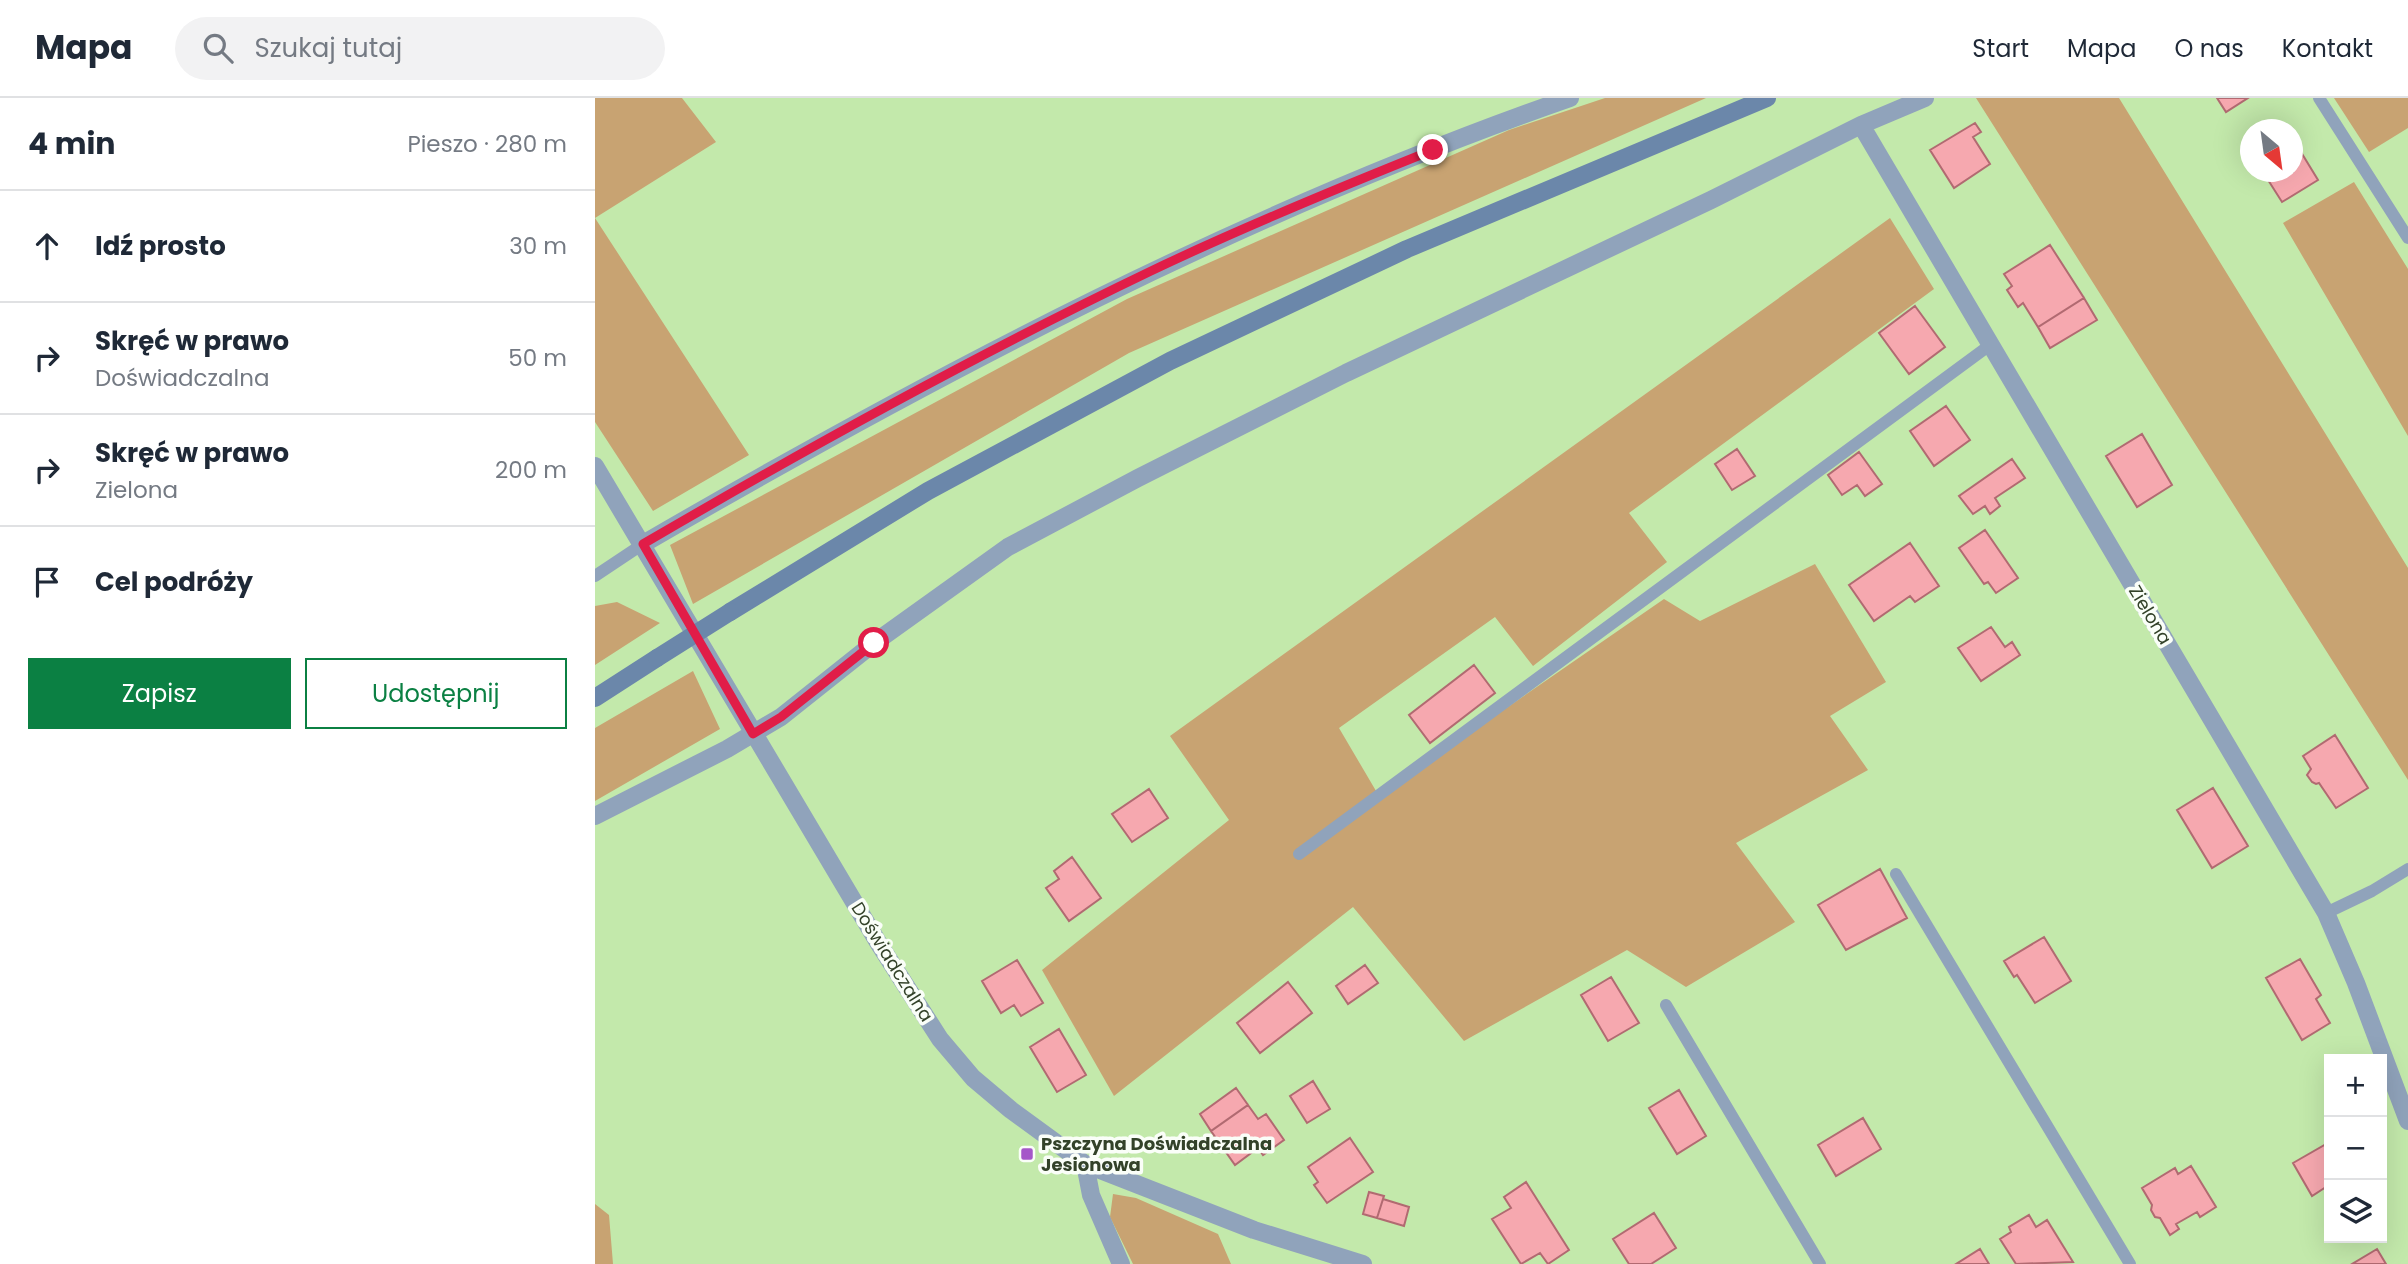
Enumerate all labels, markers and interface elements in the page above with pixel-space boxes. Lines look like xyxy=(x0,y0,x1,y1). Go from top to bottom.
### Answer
search box xyxy=(175,17,665,80)
text: Mapa xyxy=(35,24,133,71)
icon: search xyxy=(199,29,237,67)
text: Szukaj tutaj xyxy=(255,30,402,66)
text: Start xyxy=(1972,32,2029,65)
text: Mapa xyxy=(2067,32,2136,65)
text: O nas xyxy=(2174,32,2244,65)
text: Kontakt xyxy=(2282,32,2373,65)
north arrow xyxy=(2240,119,2303,182)
text: 4 min xyxy=(28,122,116,165)
text: Pieszo · 280 m xyxy=(407,128,567,160)
route end xyxy=(1417,134,1448,165)
icon: ahead xyxy=(28,227,66,265)
text: Idź prosto xyxy=(95,228,226,264)
text: 30 m xyxy=(509,230,567,262)
text: Skręć w prawo xyxy=(95,323,289,359)
icon: right xyxy=(28,339,66,377)
text: 50 m xyxy=(508,342,567,374)
text: Doświadczalna xyxy=(95,362,270,394)
text: Skręć w prawo xyxy=(95,435,289,471)
icon: right xyxy=(28,451,66,489)
text: 200 m xyxy=(495,454,567,486)
text: Zielona xyxy=(95,474,178,506)
icon: arrive xyxy=(28,563,66,601)
text: Cel podróży xyxy=(95,564,253,600)
street label: Zielona xyxy=(2123,580,2178,649)
route start xyxy=(858,627,889,658)
button: Zapisz xyxy=(28,658,291,729)
button: Udostępnij xyxy=(305,658,567,729)
street label: Doświadczalna xyxy=(846,897,939,1026)
map controls xyxy=(2324,1054,2387,1243)
button: + xyxy=(2324,1054,2387,1117)
button: − xyxy=(2324,1117,2387,1180)
place label: Pszczyna Doświadczalna Jesionowa xyxy=(1041,1131,1272,1177)
marker: Pszczyna Doświadczalna Jesionowa xyxy=(1019,1146,1035,1162)
button: layers xyxy=(2324,1180,2387,1243)

